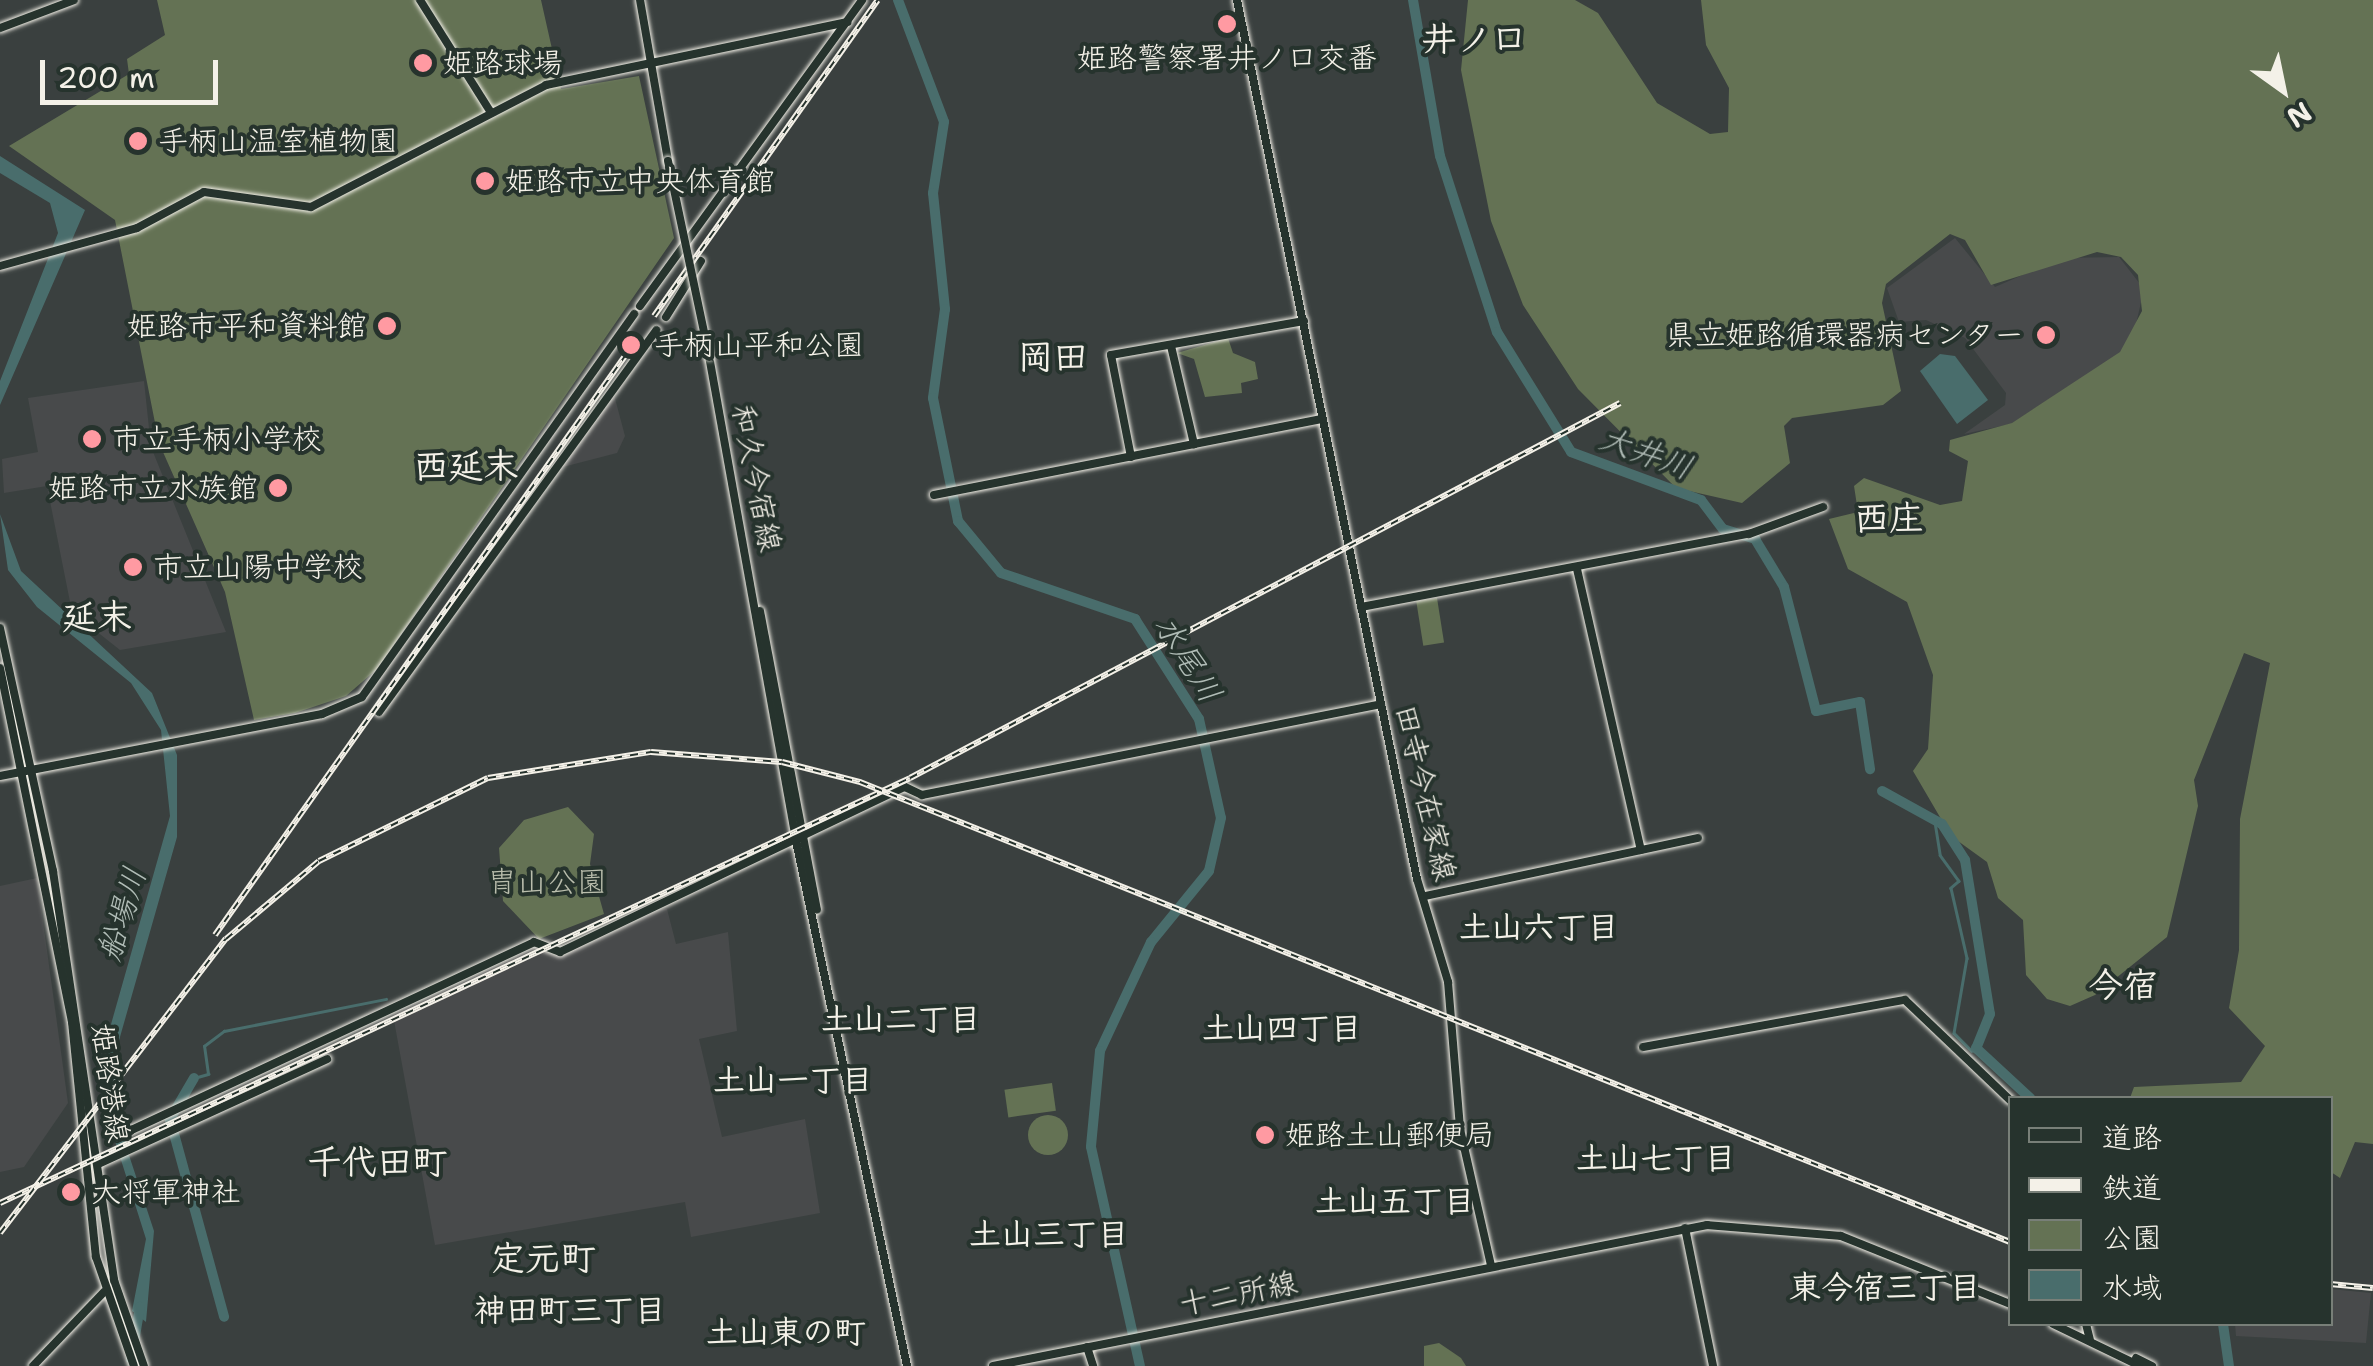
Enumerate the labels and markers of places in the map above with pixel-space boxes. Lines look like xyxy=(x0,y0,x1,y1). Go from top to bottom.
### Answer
marker: 姫路警察署井ノ口交番 xyxy=(1216,13,1238,35)
place label: 姫路警察署井ノ口交番 xyxy=(1077,40,1377,76)
place label: 姫路球場 xyxy=(443,45,563,81)
marker: 姫路球場 xyxy=(412,52,434,74)
place label: 手柄山温室植物園 xyxy=(158,123,398,159)
marker: 手柄山温室植物園 xyxy=(127,130,149,152)
place label: 姫路市立中央体育館 xyxy=(505,163,775,199)
marker: 姫路市立中央体育館 xyxy=(474,170,496,192)
place label: 姫路市平和資料館 xyxy=(127,308,367,344)
marker: 姫路市平和資料館 xyxy=(376,315,398,337)
place label: 県立姫路循環器病センター xyxy=(1664,317,2024,353)
marker: 県立姫路循環器病センター xyxy=(2033,322,2059,348)
place label: 手柄山平和公園 xyxy=(654,327,864,363)
marker: 手柄山平和公園 xyxy=(618,332,644,358)
place label: 市立手柄小学校 xyxy=(112,421,322,457)
marker: 市立手柄小学校 xyxy=(81,428,103,450)
place label: 姫路市立水族館 xyxy=(48,470,258,506)
marker: 姫路市立水族館 xyxy=(267,477,289,499)
place label: 市立山陽中学校 xyxy=(153,549,363,585)
marker: 市立山陽中学校 xyxy=(122,556,144,578)
place label: 姫路土山郵便局 xyxy=(1285,1117,1495,1153)
marker: 姫路土山郵便局 xyxy=(1254,1124,1276,1146)
place label: 大将軍神社 xyxy=(91,1174,241,1210)
marker: 大将軍神社 xyxy=(60,1181,82,1203)

